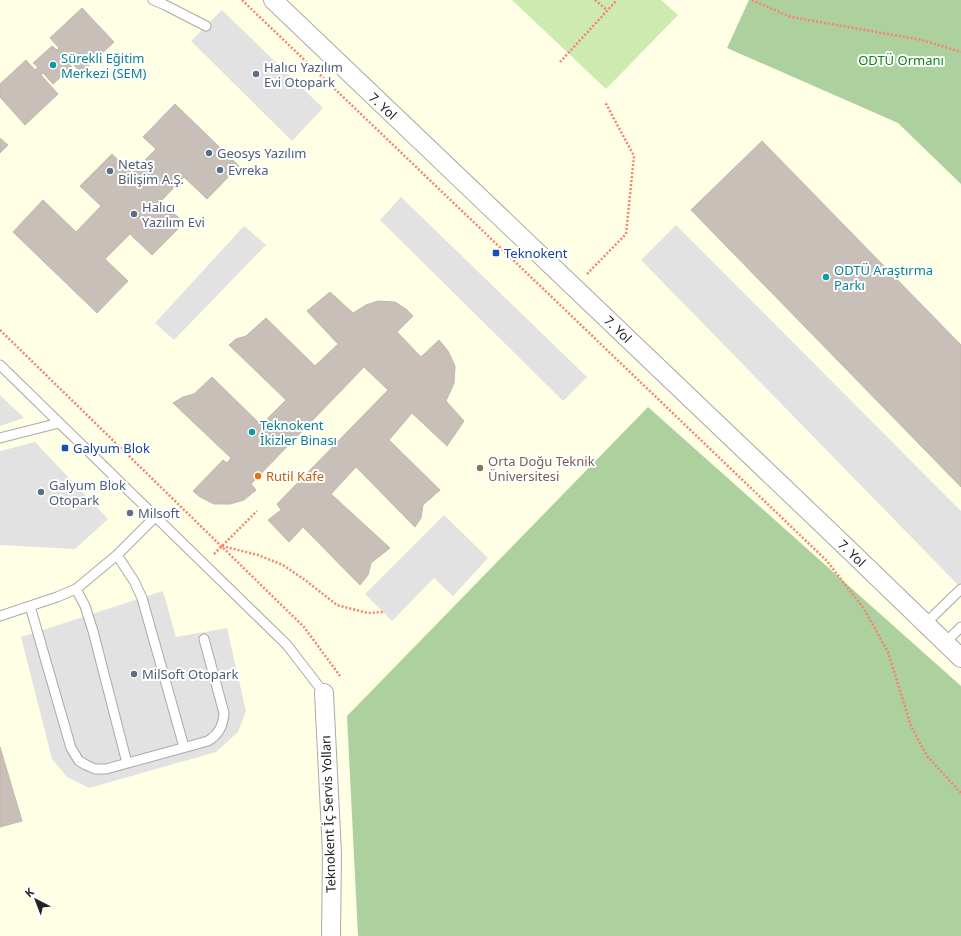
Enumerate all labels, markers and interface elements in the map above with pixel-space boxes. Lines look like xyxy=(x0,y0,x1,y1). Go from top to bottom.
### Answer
place label: Sürekli Eğitim Merkezi (SEM) xyxy=(61,49,147,82)
park label: ODTÜ Ormanı xyxy=(858,51,944,69)
place label: Halıcı Yazılım Evi Otopark xyxy=(264,58,343,91)
marker: Sürekli Eğitim Merkezi (SEM) xyxy=(48,60,58,70)
marker: Halıcı Yazılım Evi Otopark xyxy=(251,69,261,79)
street label: 7. Yol xyxy=(365,88,401,124)
place label: Geosys Yazılım xyxy=(217,144,306,162)
marker: Geosys Yazılım xyxy=(204,148,214,158)
place label: Netaş Bilişim A.Ş. xyxy=(118,155,184,188)
place label: Evreka xyxy=(228,161,269,179)
marker: Evreka xyxy=(215,165,225,175)
marker: Netaş Bilişim A.Ş. xyxy=(105,166,115,176)
place label: Halıcı Yazılım Evi xyxy=(142,198,205,231)
marker: Halıcı Yazılım Evi xyxy=(129,209,139,219)
place label: Teknokent xyxy=(504,244,568,262)
marker: Teknokent xyxy=(491,248,501,258)
place label: ODTÜ Araştırma Parkı xyxy=(834,261,933,294)
marker: ODTÜ Araştırma Parkı xyxy=(821,272,831,282)
street label: 7. Yol xyxy=(600,311,636,347)
place label: Teknokent İkizler Binası xyxy=(260,416,337,449)
marker: Teknokent İkizler Binası xyxy=(247,427,257,437)
place label: Galyum Blok xyxy=(73,439,150,457)
marker: Galyum Blok xyxy=(60,443,70,453)
place label: Orta Doğu Teknik Üniversitesi xyxy=(488,452,595,485)
marker: Orta Doğu Teknik Üniversitesi xyxy=(475,463,485,473)
place label: Rutil Kafe xyxy=(266,467,324,485)
marker: Rutil Kafe xyxy=(253,471,263,481)
place label: Galyum Blok Otopark xyxy=(49,476,126,509)
marker: Galyum Blok Otopark xyxy=(36,487,46,497)
place label: Milsoft xyxy=(138,504,180,522)
marker: Milsoft xyxy=(125,508,135,518)
street label: 7. Yol xyxy=(834,535,870,571)
place label: MilSoft Otopark xyxy=(142,665,238,683)
marker: MilSoft Otopark xyxy=(129,669,139,679)
street label: Teknokent İç Servis Yolları xyxy=(316,735,340,893)
north arrow xyxy=(16,880,56,920)
text: K xyxy=(21,884,37,900)

